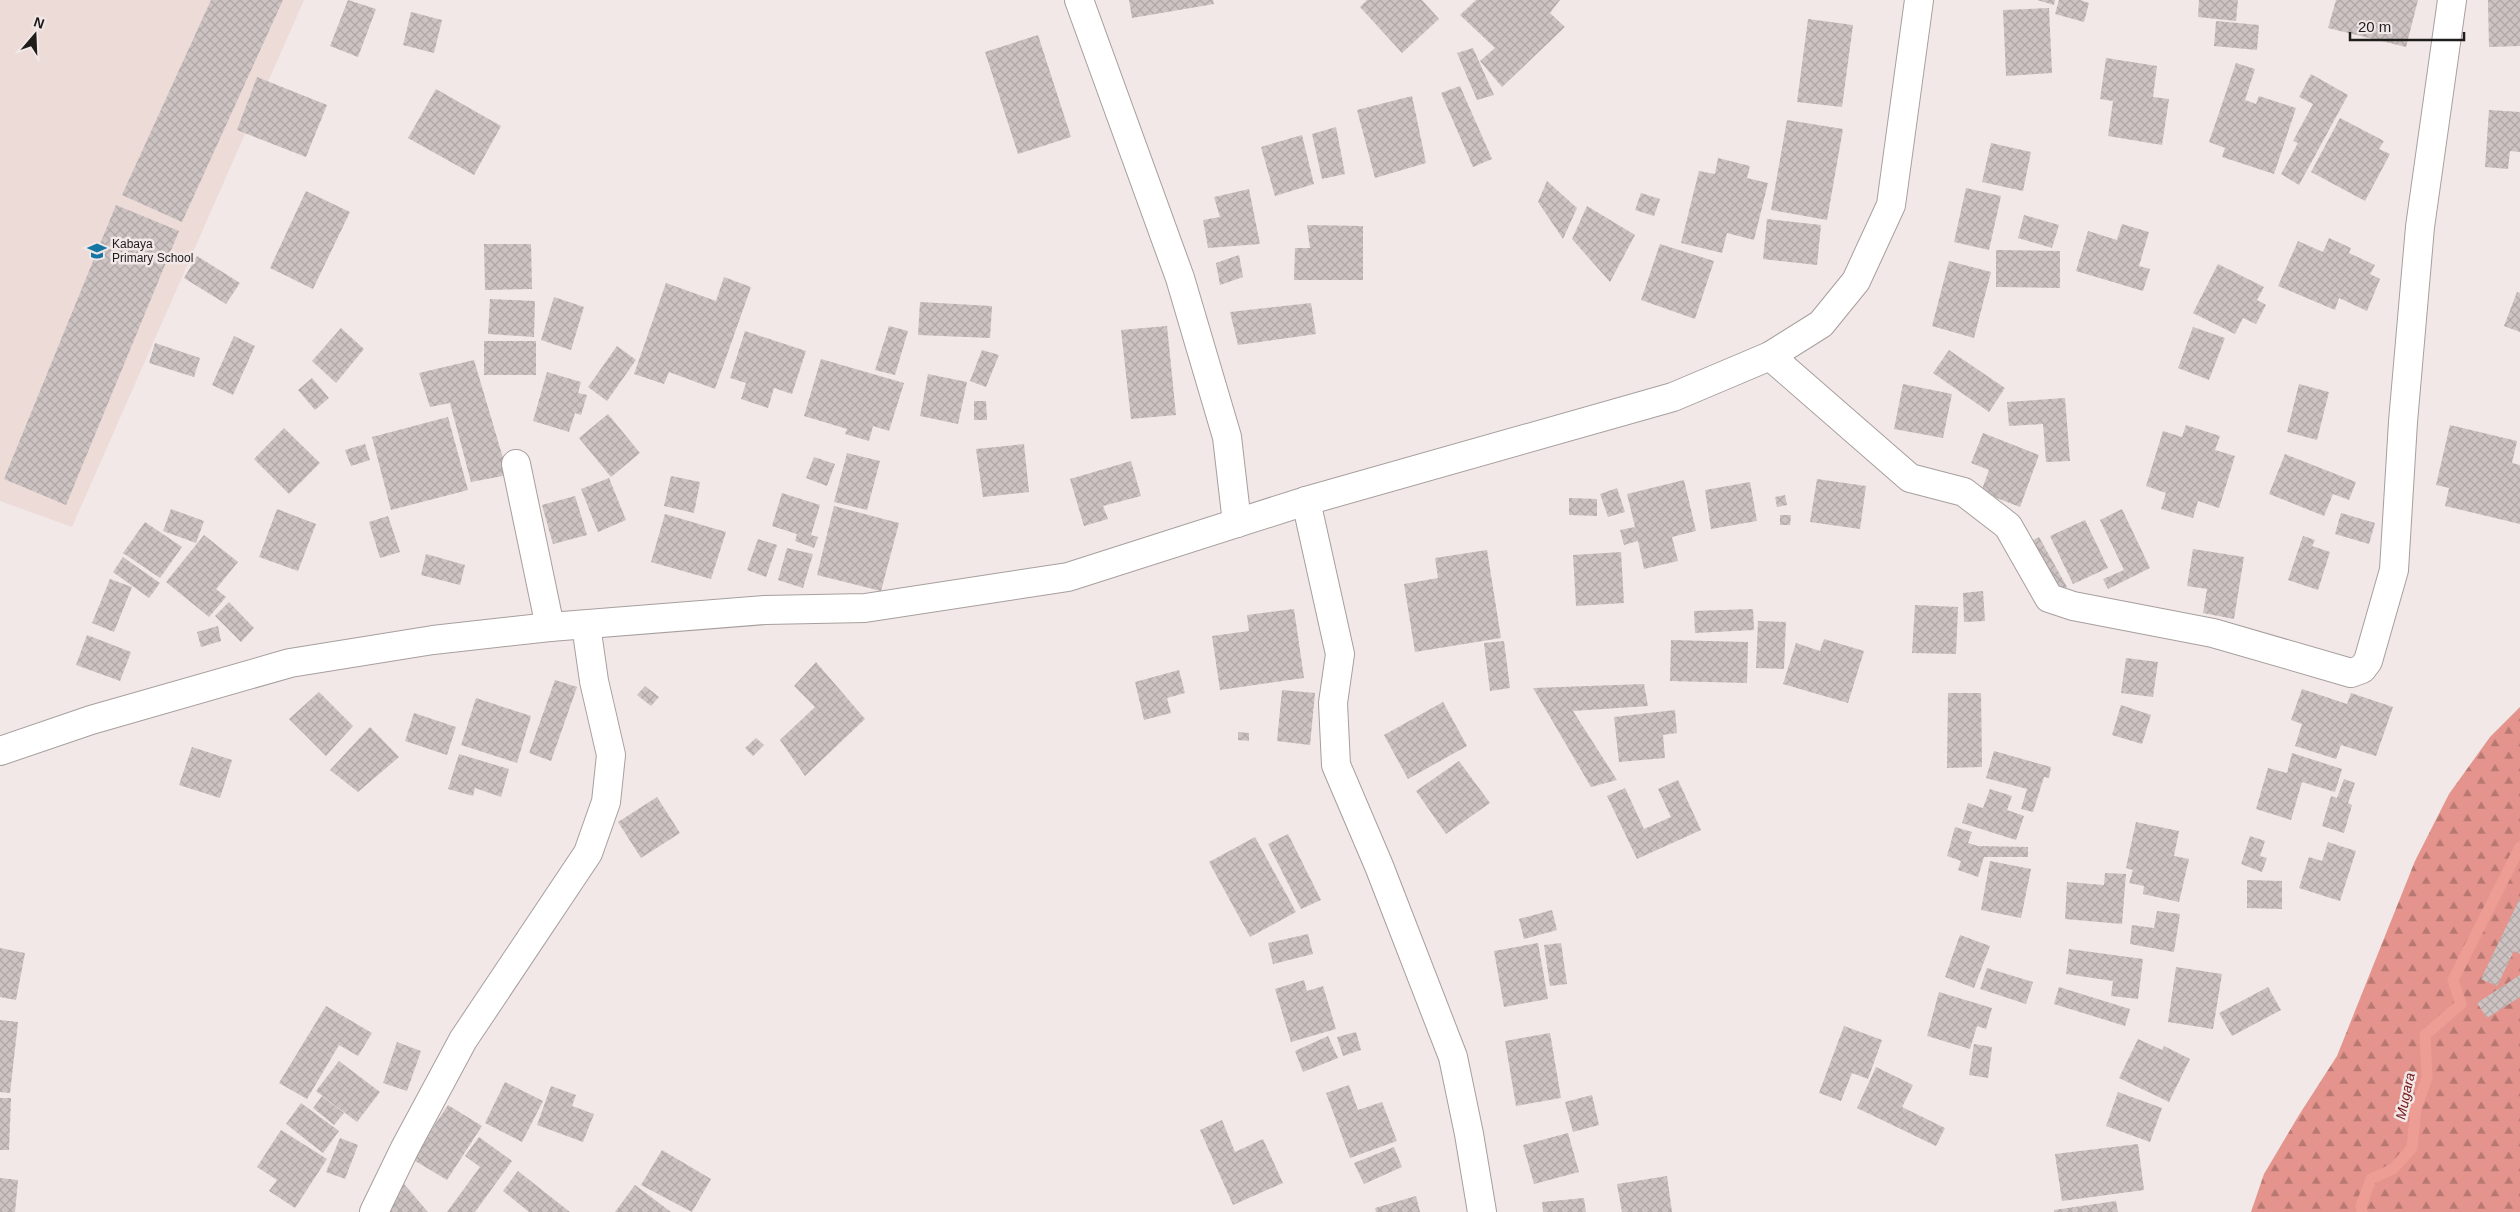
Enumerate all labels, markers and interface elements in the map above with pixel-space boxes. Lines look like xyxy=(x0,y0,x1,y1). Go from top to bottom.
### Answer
north arrow xyxy=(10,10,60,60)
scale bar xyxy=(2350,10,2464,42)
text: N xyxy=(32,13,47,32)
text: 20 m xyxy=(2358,18,2391,35)
place label: Kabaya Primary School xyxy=(112,237,193,265)
school or university icon: Kabaya Primary School xyxy=(86,240,108,262)
water label: Mugara xyxy=(2392,1071,2418,1121)

